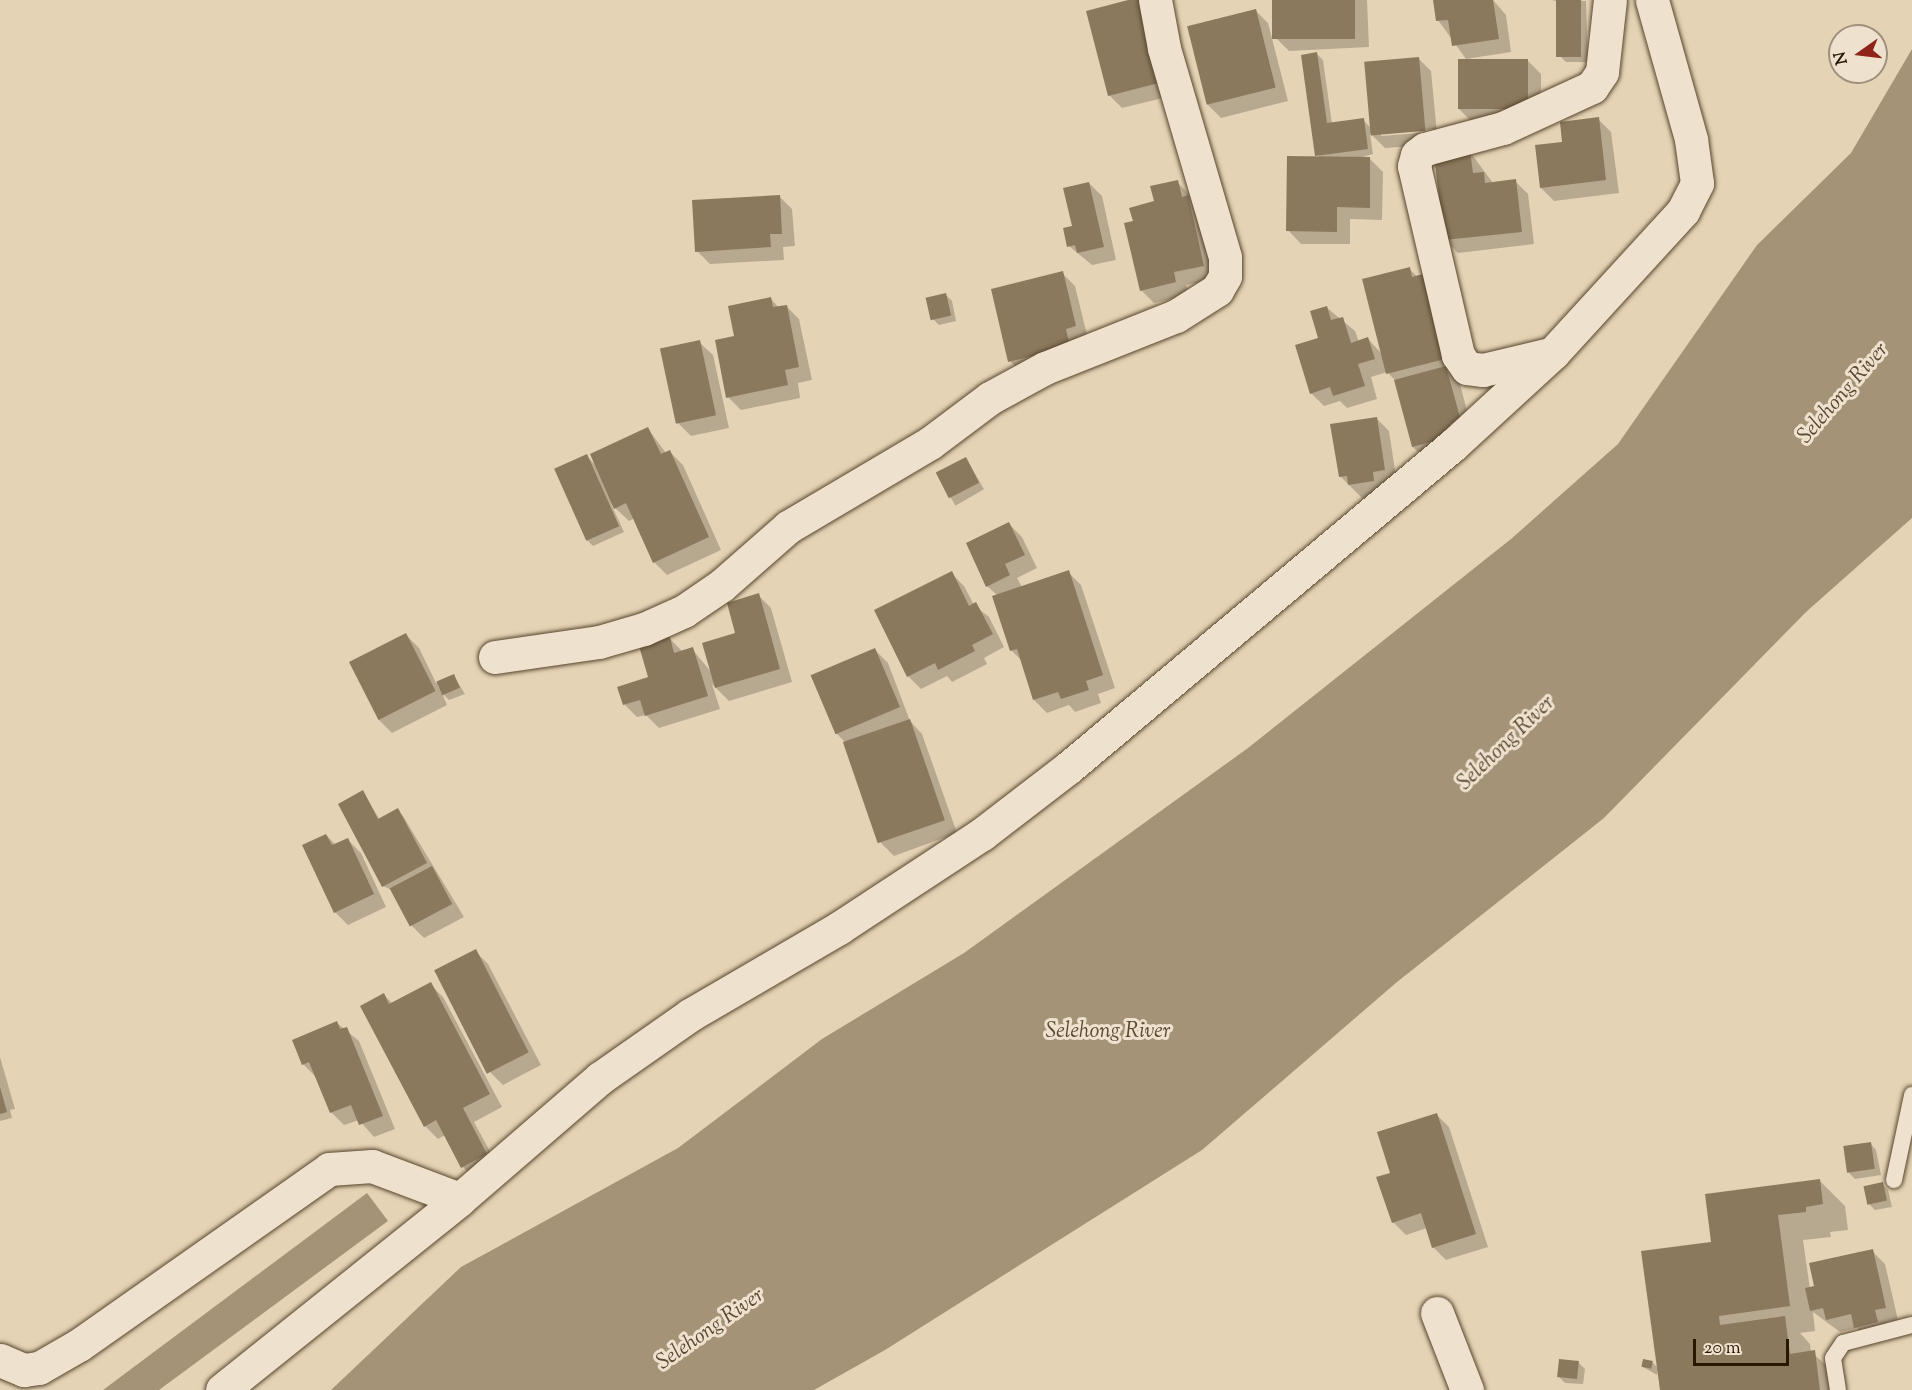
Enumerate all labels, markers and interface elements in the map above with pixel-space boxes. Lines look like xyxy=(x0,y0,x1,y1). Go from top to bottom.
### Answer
north arrow xyxy=(1828,24,1888,84)
text: N xyxy=(1829,49,1855,67)
water label: Selehong River xyxy=(1793,338,1895,450)
water label: Selehong River xyxy=(1453,691,1561,797)
water label: Selehong River xyxy=(1045,1020,1171,1046)
water label: Selehong River xyxy=(652,1283,770,1377)
scale bar xyxy=(1696,1327,1792,1365)
text: 20 m xyxy=(1704,1336,1741,1362)

